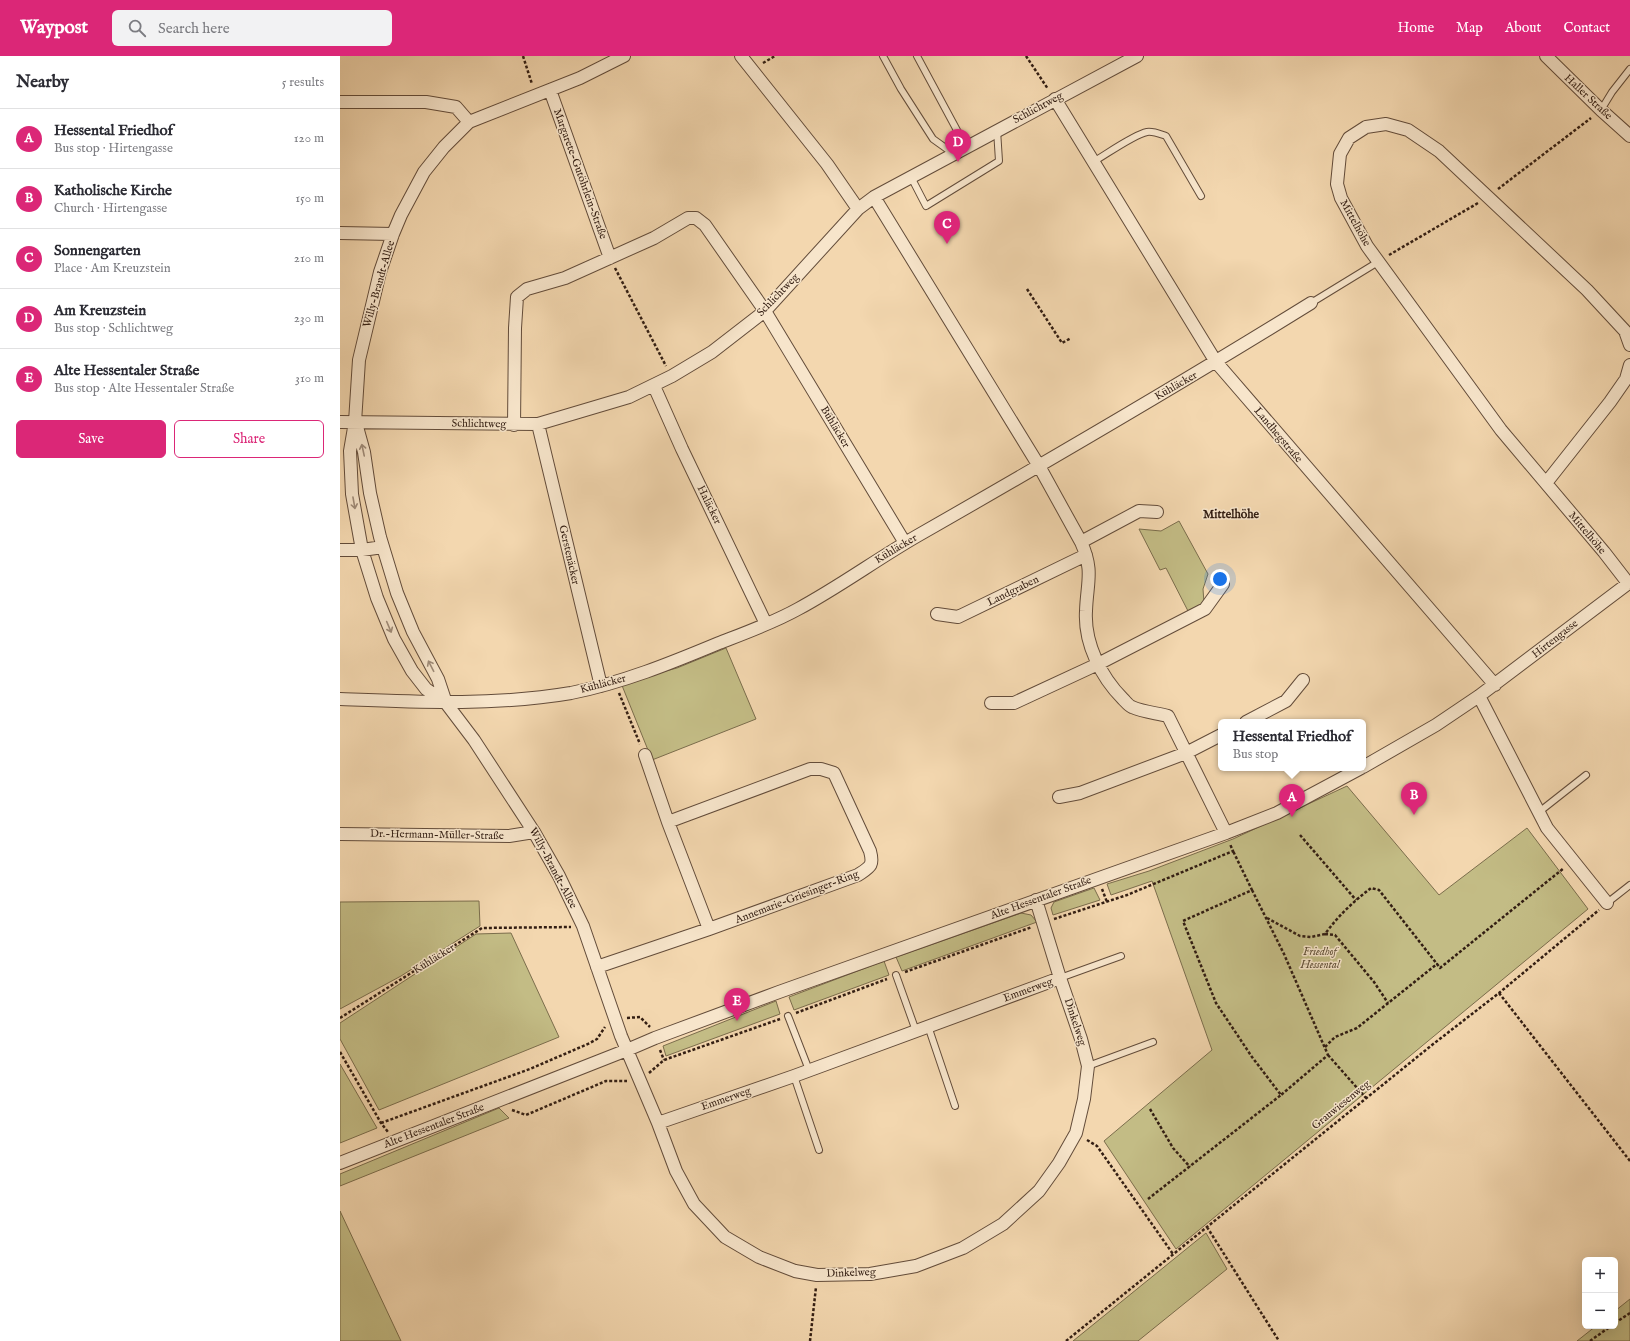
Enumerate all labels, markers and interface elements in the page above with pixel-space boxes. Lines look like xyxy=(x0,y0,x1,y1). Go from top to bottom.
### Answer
search box xyxy=(112,10,392,46)
text: Waypost xyxy=(20,16,88,40)
icon: search xyxy=(126,17,148,39)
text: Search here xyxy=(158,19,230,38)
text: Home xyxy=(1398,19,1434,37)
text: Map xyxy=(1456,19,1483,37)
text: About xyxy=(1505,19,1541,37)
text: Contact xyxy=(1563,19,1610,37)
street label: Haller Straße xyxy=(1561,71,1615,123)
text: Nearby xyxy=(16,72,69,93)
text: 5 results xyxy=(282,74,324,91)
street label: Schlichtweg xyxy=(1011,89,1066,127)
street label: Margarete-Gutöhrlein-Straße xyxy=(550,107,610,241)
text: Hessental Friedhof xyxy=(54,121,173,140)
pin: D xyxy=(945,129,971,162)
text: A xyxy=(25,130,33,147)
text: 120 m xyxy=(294,130,324,147)
text: Bus stop · Hirtengasse xyxy=(54,140,173,157)
text: Katholische Kirche xyxy=(54,181,172,200)
text: B xyxy=(25,190,33,207)
text: 150 m xyxy=(295,190,324,207)
street label: Mittelhöhe xyxy=(1336,197,1374,249)
text: Church · Hirtengasse xyxy=(54,200,167,217)
pin: C xyxy=(934,211,960,244)
street label: Willy-Brandt-Allee xyxy=(360,239,398,329)
text: Sonnengarten xyxy=(54,241,141,260)
text: C xyxy=(24,250,34,267)
text: 210 m xyxy=(294,250,324,267)
text: Place · Am Kreuzstein xyxy=(54,260,171,277)
street label: Schlichtweg xyxy=(754,270,803,320)
text: Am Kreuzstein xyxy=(54,301,146,320)
text: D xyxy=(24,310,34,327)
text: 230 m xyxy=(294,310,324,327)
text: Bus stop · Schlichtweg xyxy=(54,320,173,337)
text: Alte Hessentaler Straße xyxy=(54,361,199,380)
street label: Kühläcker xyxy=(1152,368,1200,404)
text: E xyxy=(24,370,34,387)
text: 310 m xyxy=(295,370,324,387)
text: Bus stop · Alte Hessentaler Straße xyxy=(54,380,234,397)
street label: Bühläcker xyxy=(817,404,853,450)
street label: Landhegstraße xyxy=(1251,404,1305,466)
street label: Schlichtweg xyxy=(452,417,507,431)
button: Save xyxy=(16,420,166,458)
button: Share xyxy=(174,420,324,458)
one-way arrow xyxy=(359,444,367,457)
street label: Haläcker xyxy=(694,483,724,527)
one-way arrow xyxy=(350,496,358,509)
district label: Mittelhöhe xyxy=(1203,507,1260,522)
street label: Mittelhöhe xyxy=(1565,509,1609,557)
street label: Gerstenäcker xyxy=(555,524,583,586)
street label: Kühläcker xyxy=(872,531,920,567)
your location xyxy=(1210,569,1230,589)
street label: Landgraben xyxy=(985,572,1041,610)
street label: Hirtengasse xyxy=(1529,617,1581,661)
one-way arrow xyxy=(386,621,394,633)
one-way arrow xyxy=(427,661,434,673)
street label: Kühläcker xyxy=(579,671,627,697)
popup xyxy=(1218,719,1366,771)
text: Hessental Friedhof xyxy=(1232,727,1352,746)
text: Bus stop xyxy=(1232,746,1278,763)
pin: B xyxy=(1401,782,1427,815)
pin: A xyxy=(1279,784,1305,817)
street label: Willy-Brandt-Allee xyxy=(526,825,580,911)
street label: Dr.-Hermann-Müller-Straße xyxy=(370,827,504,843)
street label: Annemarie-Griesinger-Ring xyxy=(732,867,862,927)
street label: Alte Hessentaler Straße xyxy=(988,873,1093,923)
street label: Kühläcker xyxy=(410,941,458,977)
park label: Friedhof Hessental xyxy=(1299,945,1341,972)
street label: Emmerweg xyxy=(1001,974,1056,1005)
pin: E xyxy=(724,988,750,1021)
street label: Dinkelweg xyxy=(1061,996,1090,1049)
street label: Grauwiesenweg xyxy=(1309,1076,1374,1133)
street label: Emmerweg xyxy=(699,1084,754,1114)
street label: Alte Hessentaler Straße xyxy=(381,1100,486,1152)
map controls xyxy=(1582,1257,1618,1329)
button: + xyxy=(1582,1257,1618,1293)
street label: Dinkelweg xyxy=(826,1265,877,1281)
button: − xyxy=(1582,1293,1618,1329)

